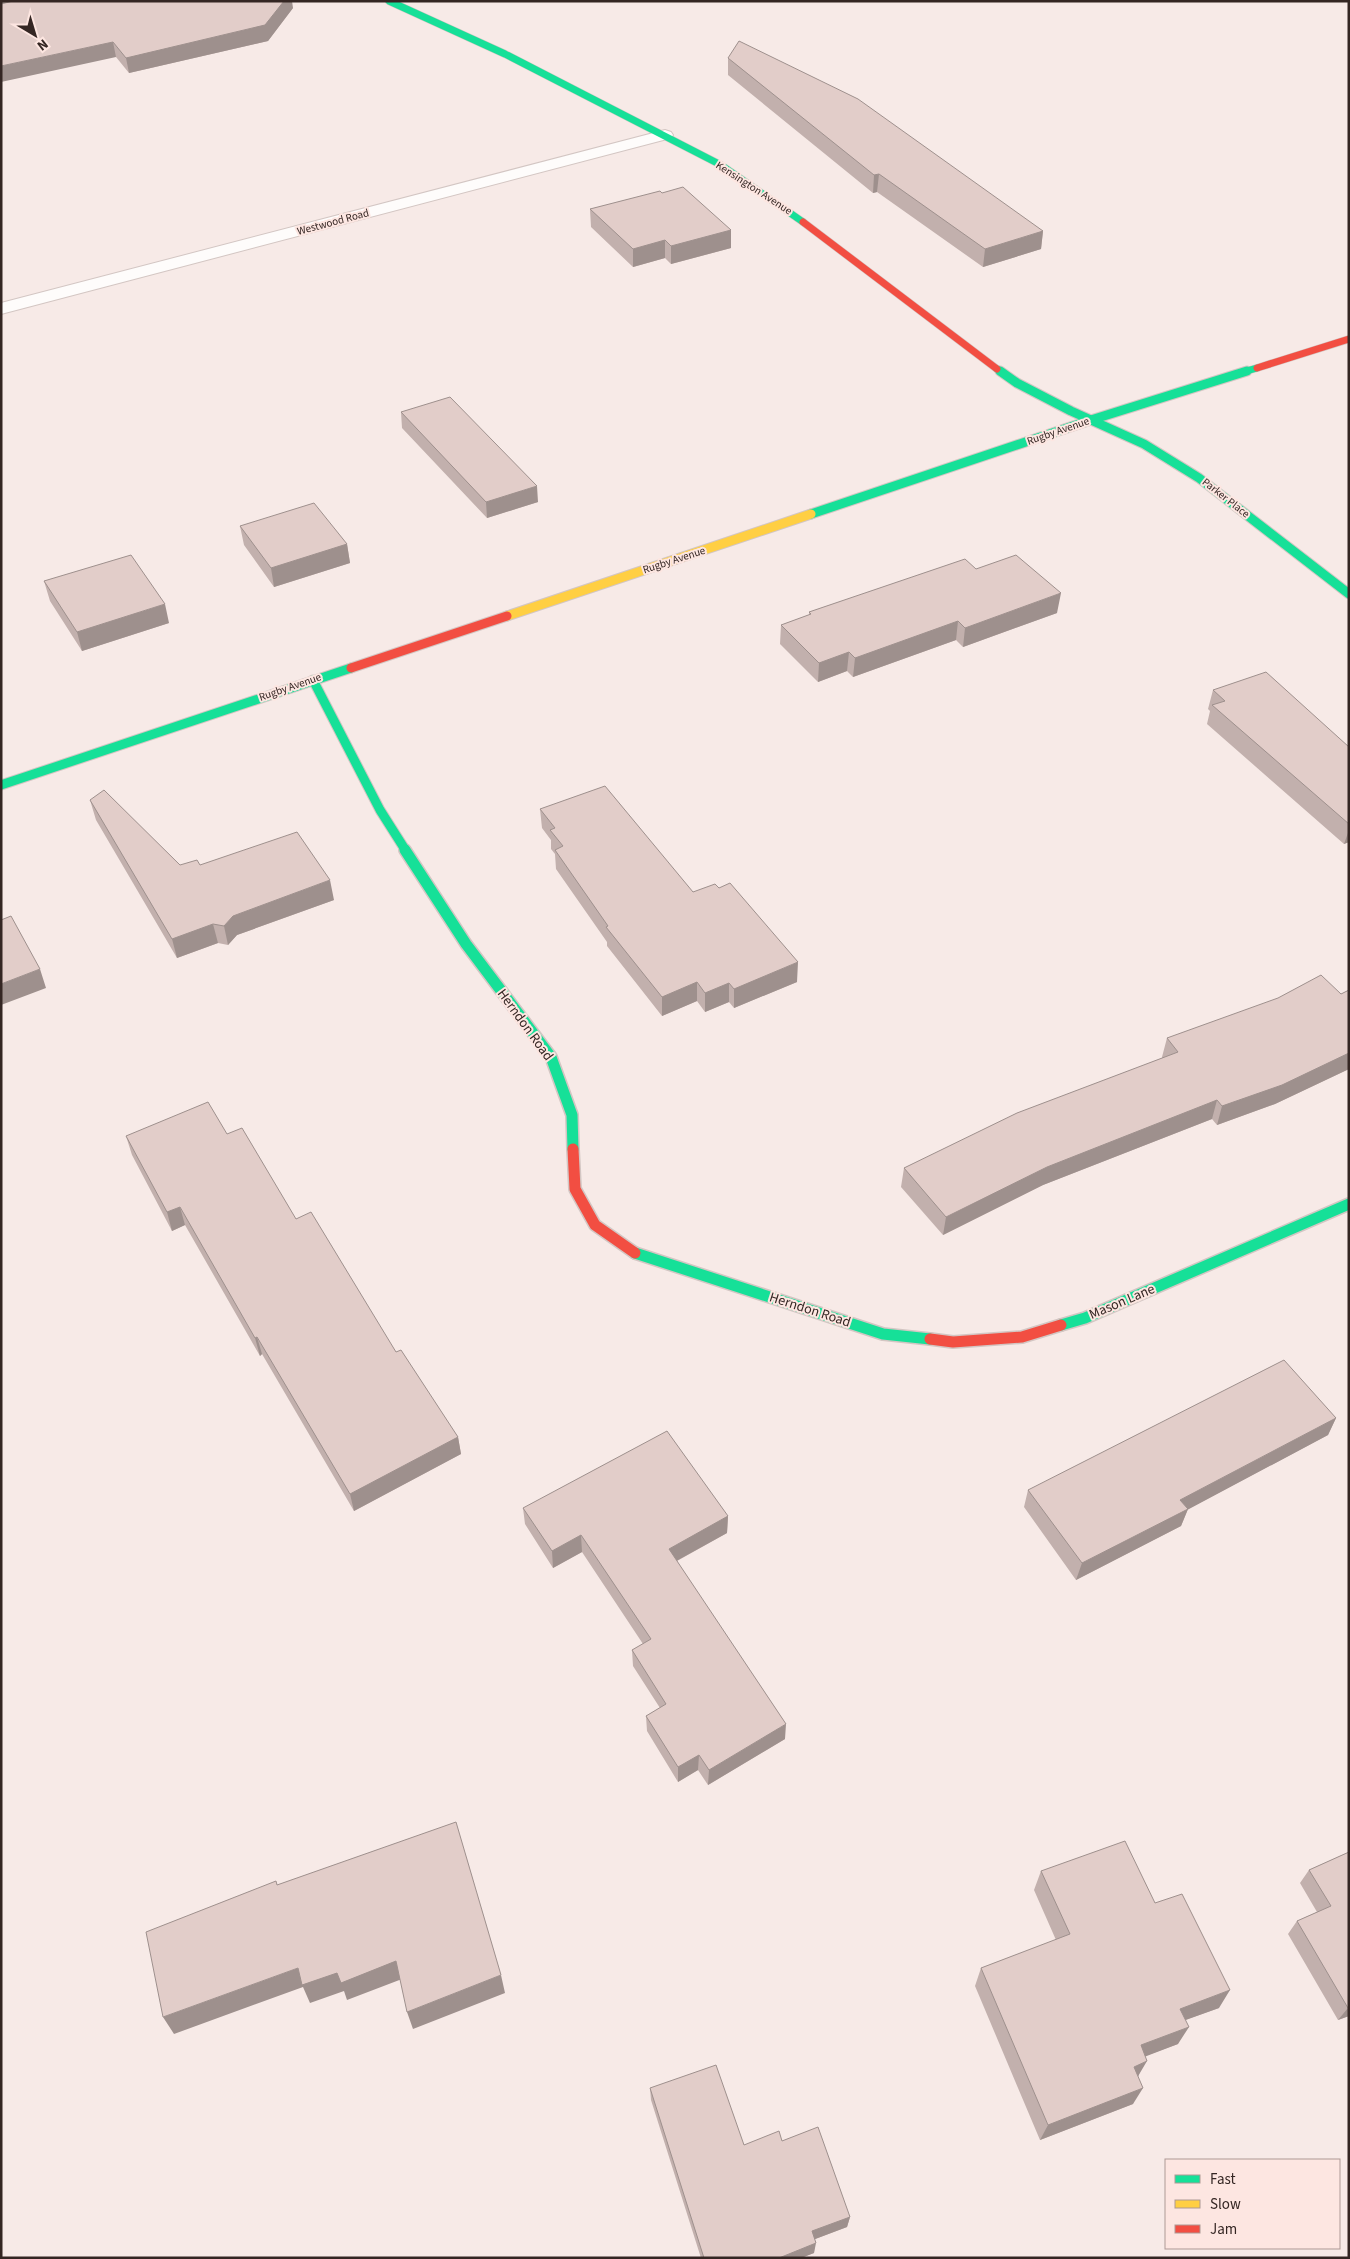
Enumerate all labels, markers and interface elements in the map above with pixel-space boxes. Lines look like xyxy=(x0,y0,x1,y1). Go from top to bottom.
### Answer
north arrow xyxy=(10,10,60,60)
text: N xyxy=(33,34,52,55)
street label: Kensington Avenue xyxy=(713,158,796,219)
street label: Westwood Road xyxy=(295,205,371,239)
street label: Rugby Avenue xyxy=(1025,413,1092,449)
street label: Parker Place xyxy=(1199,475,1253,522)
street label: Rugby Avenue xyxy=(641,543,708,577)
street label: Rugby Avenue xyxy=(257,669,324,705)
street label: Herndon Road xyxy=(492,985,558,1065)
street label: Mason Lane xyxy=(1086,1279,1158,1325)
street label: Herndon Road xyxy=(767,1287,853,1333)
legend xyxy=(1165,2159,1340,2249)
text: Fast xyxy=(1210,2169,1236,2190)
text: Slow xyxy=(1210,2194,1241,2215)
text: Jam xyxy=(1210,2219,1237,2240)

